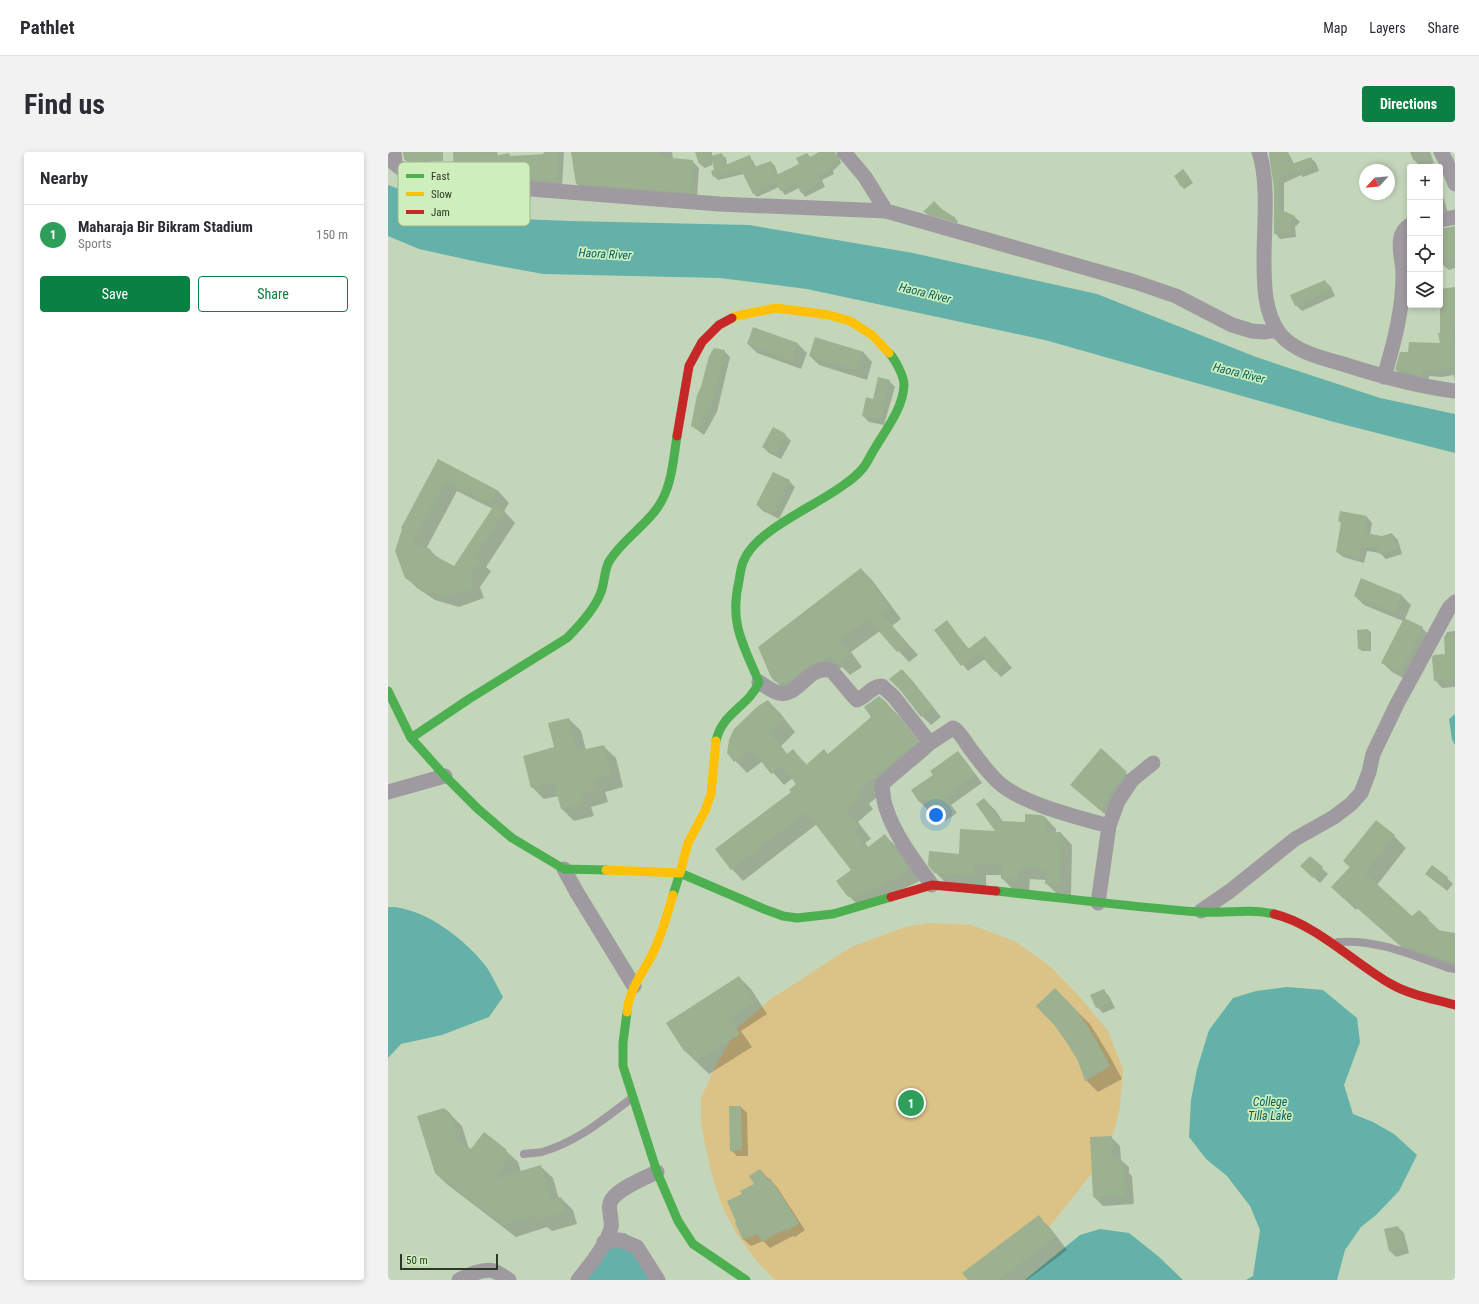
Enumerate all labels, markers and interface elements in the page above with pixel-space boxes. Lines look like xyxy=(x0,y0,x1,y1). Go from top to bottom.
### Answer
text: Pathlet xyxy=(20,16,75,39)
text: Map xyxy=(1323,20,1347,36)
text: Layers xyxy=(1369,20,1406,36)
text: Share xyxy=(1428,20,1459,36)
button: Directions xyxy=(1362,86,1455,122)
text: Find us xyxy=(24,88,105,121)
legend xyxy=(398,162,530,226)
north arrow xyxy=(1359,164,1395,200)
map controls xyxy=(1407,164,1443,308)
button: + xyxy=(1407,164,1443,200)
text: Nearby xyxy=(40,168,88,188)
text: Fast xyxy=(431,170,450,183)
text: Slow xyxy=(431,188,452,201)
button: − xyxy=(1407,200,1443,236)
text: Jam xyxy=(431,206,450,219)
text: Maharaja Bir Bikram Stadium xyxy=(78,218,253,236)
text: 1 xyxy=(50,227,56,242)
text: 150 m xyxy=(316,227,348,242)
text: Sports xyxy=(78,236,112,251)
button: locate xyxy=(1407,236,1443,272)
water label: Haora River xyxy=(578,246,632,262)
button: layers xyxy=(1407,272,1443,308)
button: Save xyxy=(40,276,190,312)
button: Share xyxy=(198,276,348,312)
water label: Haora River xyxy=(898,280,953,306)
water label: Haora River xyxy=(1212,360,1267,386)
your location xyxy=(926,805,946,825)
pin: 1 xyxy=(898,1088,924,1118)
water label: College Tilla Lake xyxy=(1248,1095,1293,1123)
scale bar xyxy=(400,1252,498,1271)
text: 50 m xyxy=(406,1254,428,1267)

